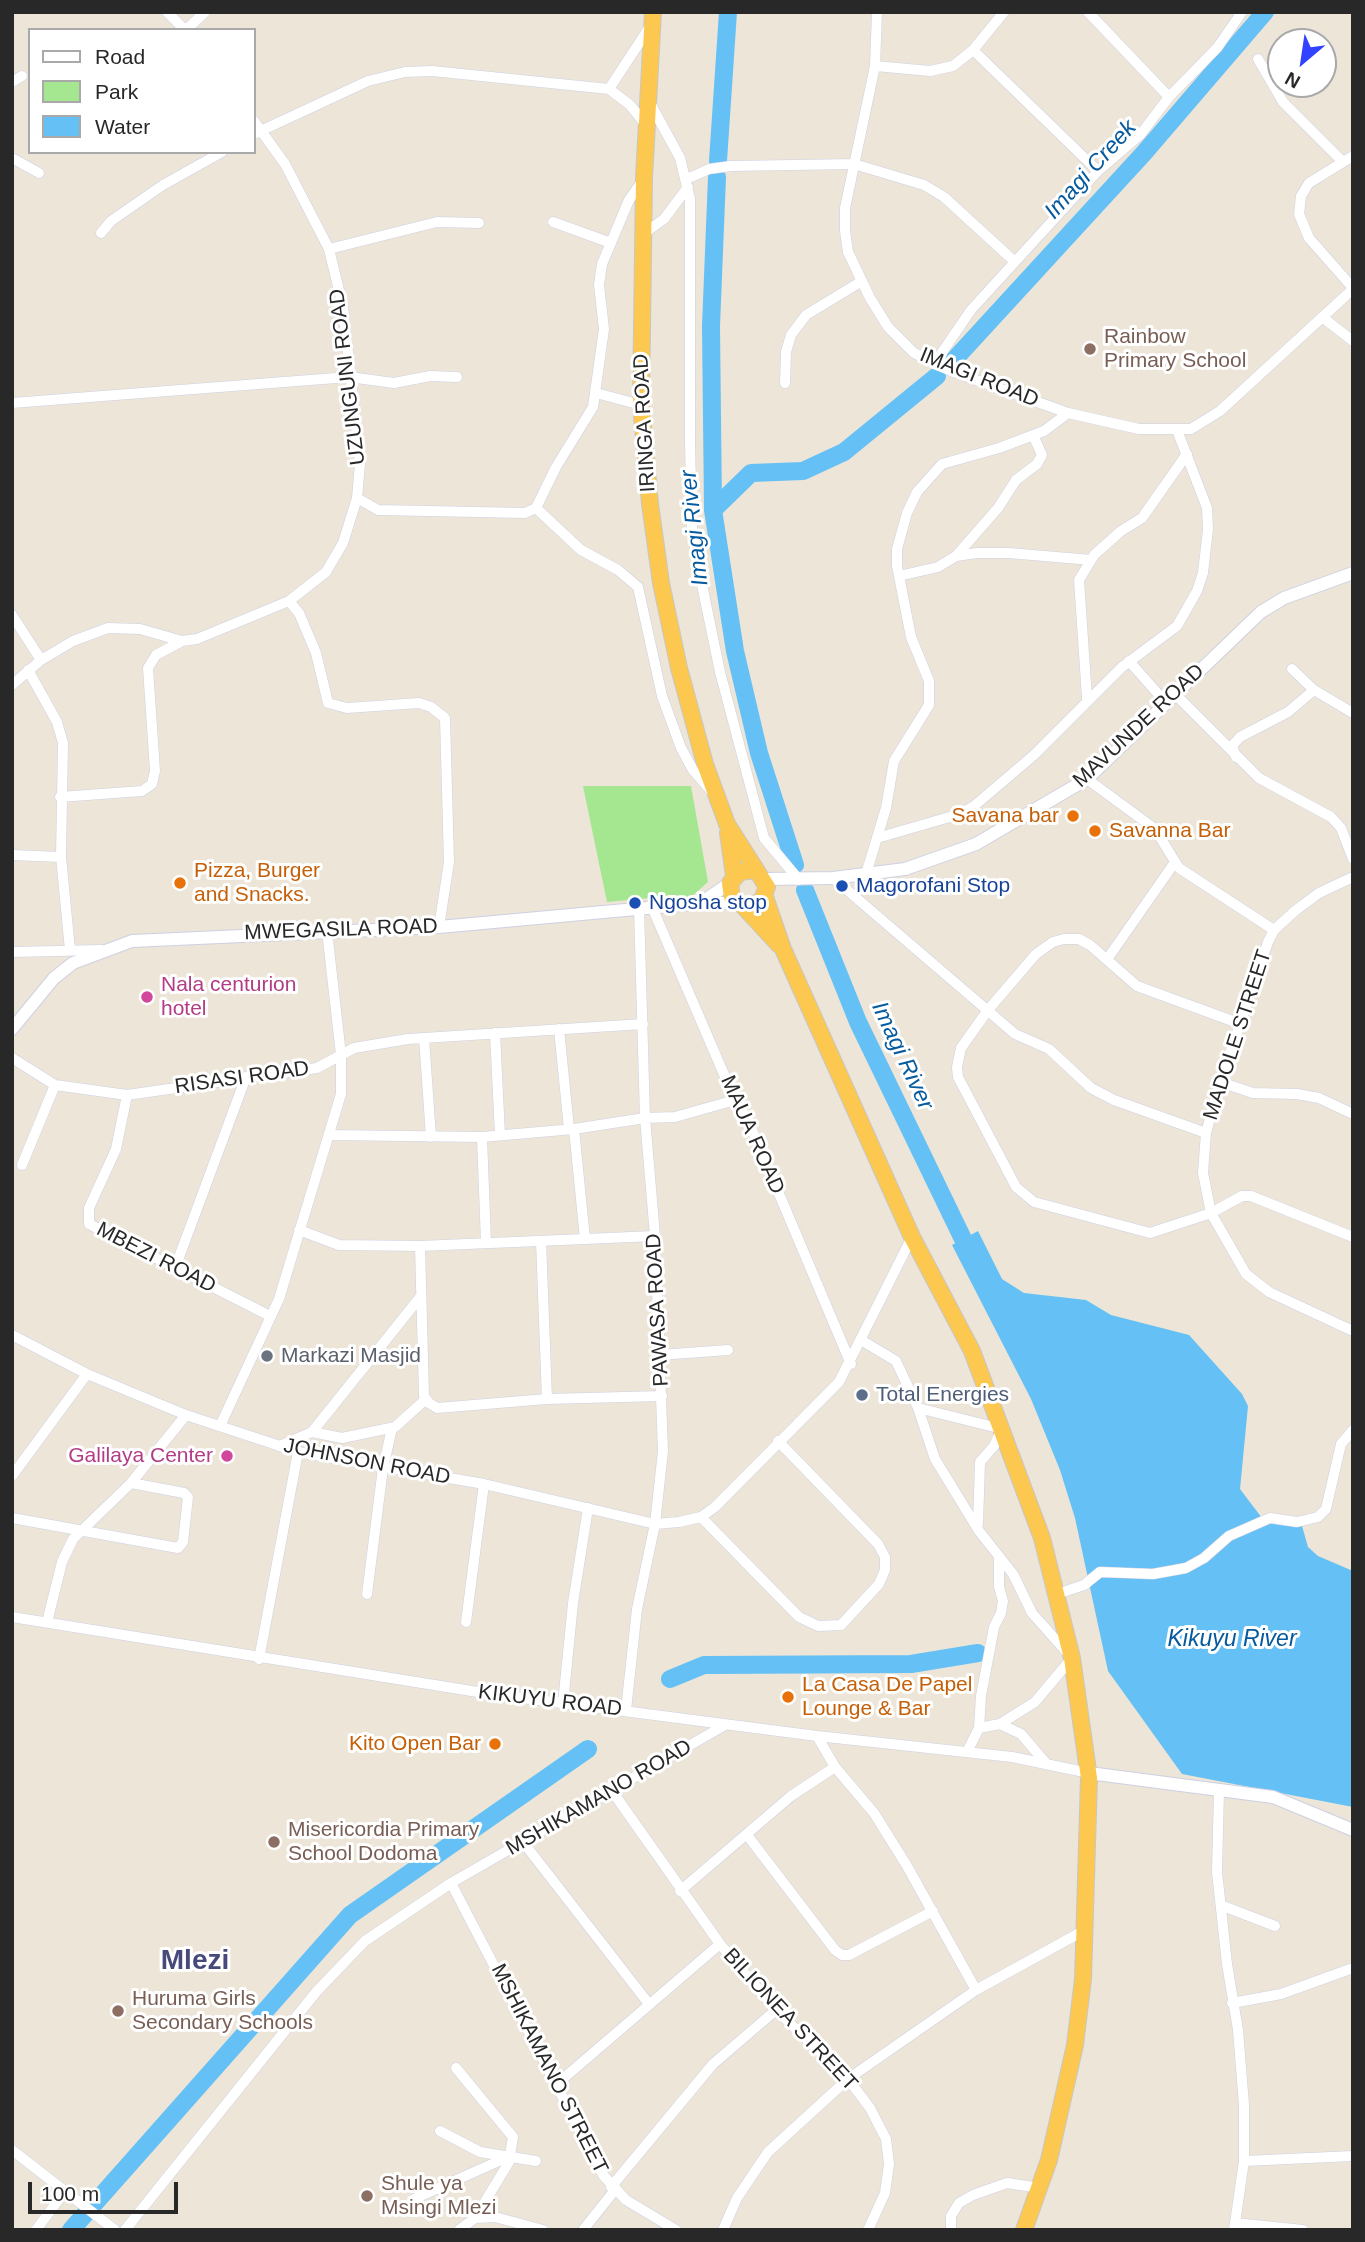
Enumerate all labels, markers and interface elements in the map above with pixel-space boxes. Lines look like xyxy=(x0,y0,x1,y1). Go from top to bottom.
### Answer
legend xyxy=(28,28,256,154)
north arrow xyxy=(1267,28,1337,98)
text: Road xyxy=(95,45,145,68)
text: N xyxy=(1281,68,1304,93)
text: Park xyxy=(95,80,138,103)
text: Water xyxy=(95,115,150,138)
water label: Imagi Creek xyxy=(1039,115,1143,225)
street label: UZUNGUNI ROAD xyxy=(325,287,371,467)
place label: Rainbow Primary School xyxy=(1104,324,1246,374)
marker: Rainbow Primary School xyxy=(1082,341,1098,357)
street label: IMAGI ROAD xyxy=(916,343,1042,413)
street label: IRINGA ROAD xyxy=(629,353,661,493)
water label: Imagi River xyxy=(675,469,715,587)
street label: MAVUNDE ROAD xyxy=(1068,659,1210,793)
place label: Savana bar xyxy=(952,803,1059,829)
marker: Savana bar xyxy=(1065,808,1081,824)
place label: Savanna Bar xyxy=(1109,818,1230,844)
marker: Savanna Bar xyxy=(1087,823,1103,839)
place label: Pizza, Burger and Snacks. xyxy=(194,858,320,908)
place label: Magorofani Stop xyxy=(856,873,1010,899)
marker: Pizza, Burger and Snacks. xyxy=(172,875,188,891)
marker: Magorofani Stop xyxy=(834,878,850,894)
place label: Ngosha stop xyxy=(649,890,767,916)
marker: Ngosha stop xyxy=(627,895,643,911)
street label: MWEGASILA ROAD xyxy=(244,914,438,946)
street label: MADOLE STREET xyxy=(1199,947,1277,1123)
place label: Nala centurion hotel xyxy=(161,972,296,1022)
marker: Nala centurion hotel xyxy=(139,989,155,1005)
water label: Imagi River xyxy=(865,997,939,1115)
street label: RISASI ROAD xyxy=(173,1056,311,1100)
street label: MAUA ROAD xyxy=(715,1072,789,1198)
street label: MBEZI ROAD xyxy=(92,1217,220,1299)
street label: PAWASA ROAD xyxy=(641,1233,675,1387)
place label: Markazi Masjid xyxy=(281,1343,421,1369)
marker: Markazi Masjid xyxy=(259,1348,275,1364)
place label: Total Energies xyxy=(876,1382,1009,1408)
marker: Total Energies xyxy=(854,1387,870,1403)
street label: JOHNSON ROAD xyxy=(282,1433,452,1491)
place label: Galilaya Center xyxy=(68,1443,213,1469)
marker: Galilaya Center xyxy=(219,1448,235,1464)
water label: Kikuyu River xyxy=(1167,1626,1297,1654)
place label: La Casa De Papel Lounge & Bar xyxy=(802,1672,972,1722)
street label: KIKUYU ROAD xyxy=(477,1680,623,1722)
marker: La Casa De Papel Lounge & Bar xyxy=(780,1689,796,1705)
place label: Kito Open Bar xyxy=(349,1731,481,1757)
street label: MSHIKAMANO ROAD xyxy=(502,1735,696,1861)
marker: Kito Open Bar xyxy=(487,1736,503,1752)
place label: Misericordia Primary School Dodoma xyxy=(288,1817,479,1867)
marker: Misericordia Primary School Dodoma xyxy=(266,1834,282,1850)
district label: Mlezi xyxy=(161,1944,229,1978)
street label: BILIONEA STREET xyxy=(718,1944,862,2096)
street label: MSHIKAMANO STREET xyxy=(485,1960,613,2178)
place label: Huruma Girls Secondary Schools xyxy=(132,1986,313,2036)
marker: Huruma Girls Secondary Schools xyxy=(110,2003,126,2019)
scale bar xyxy=(32,2168,182,2212)
place label: Shule ya Msingi Mlezi xyxy=(381,2171,497,2221)
text: 100 m xyxy=(41,2182,99,2205)
marker: Shule ya Msingi Mlezi xyxy=(359,2188,375,2204)

